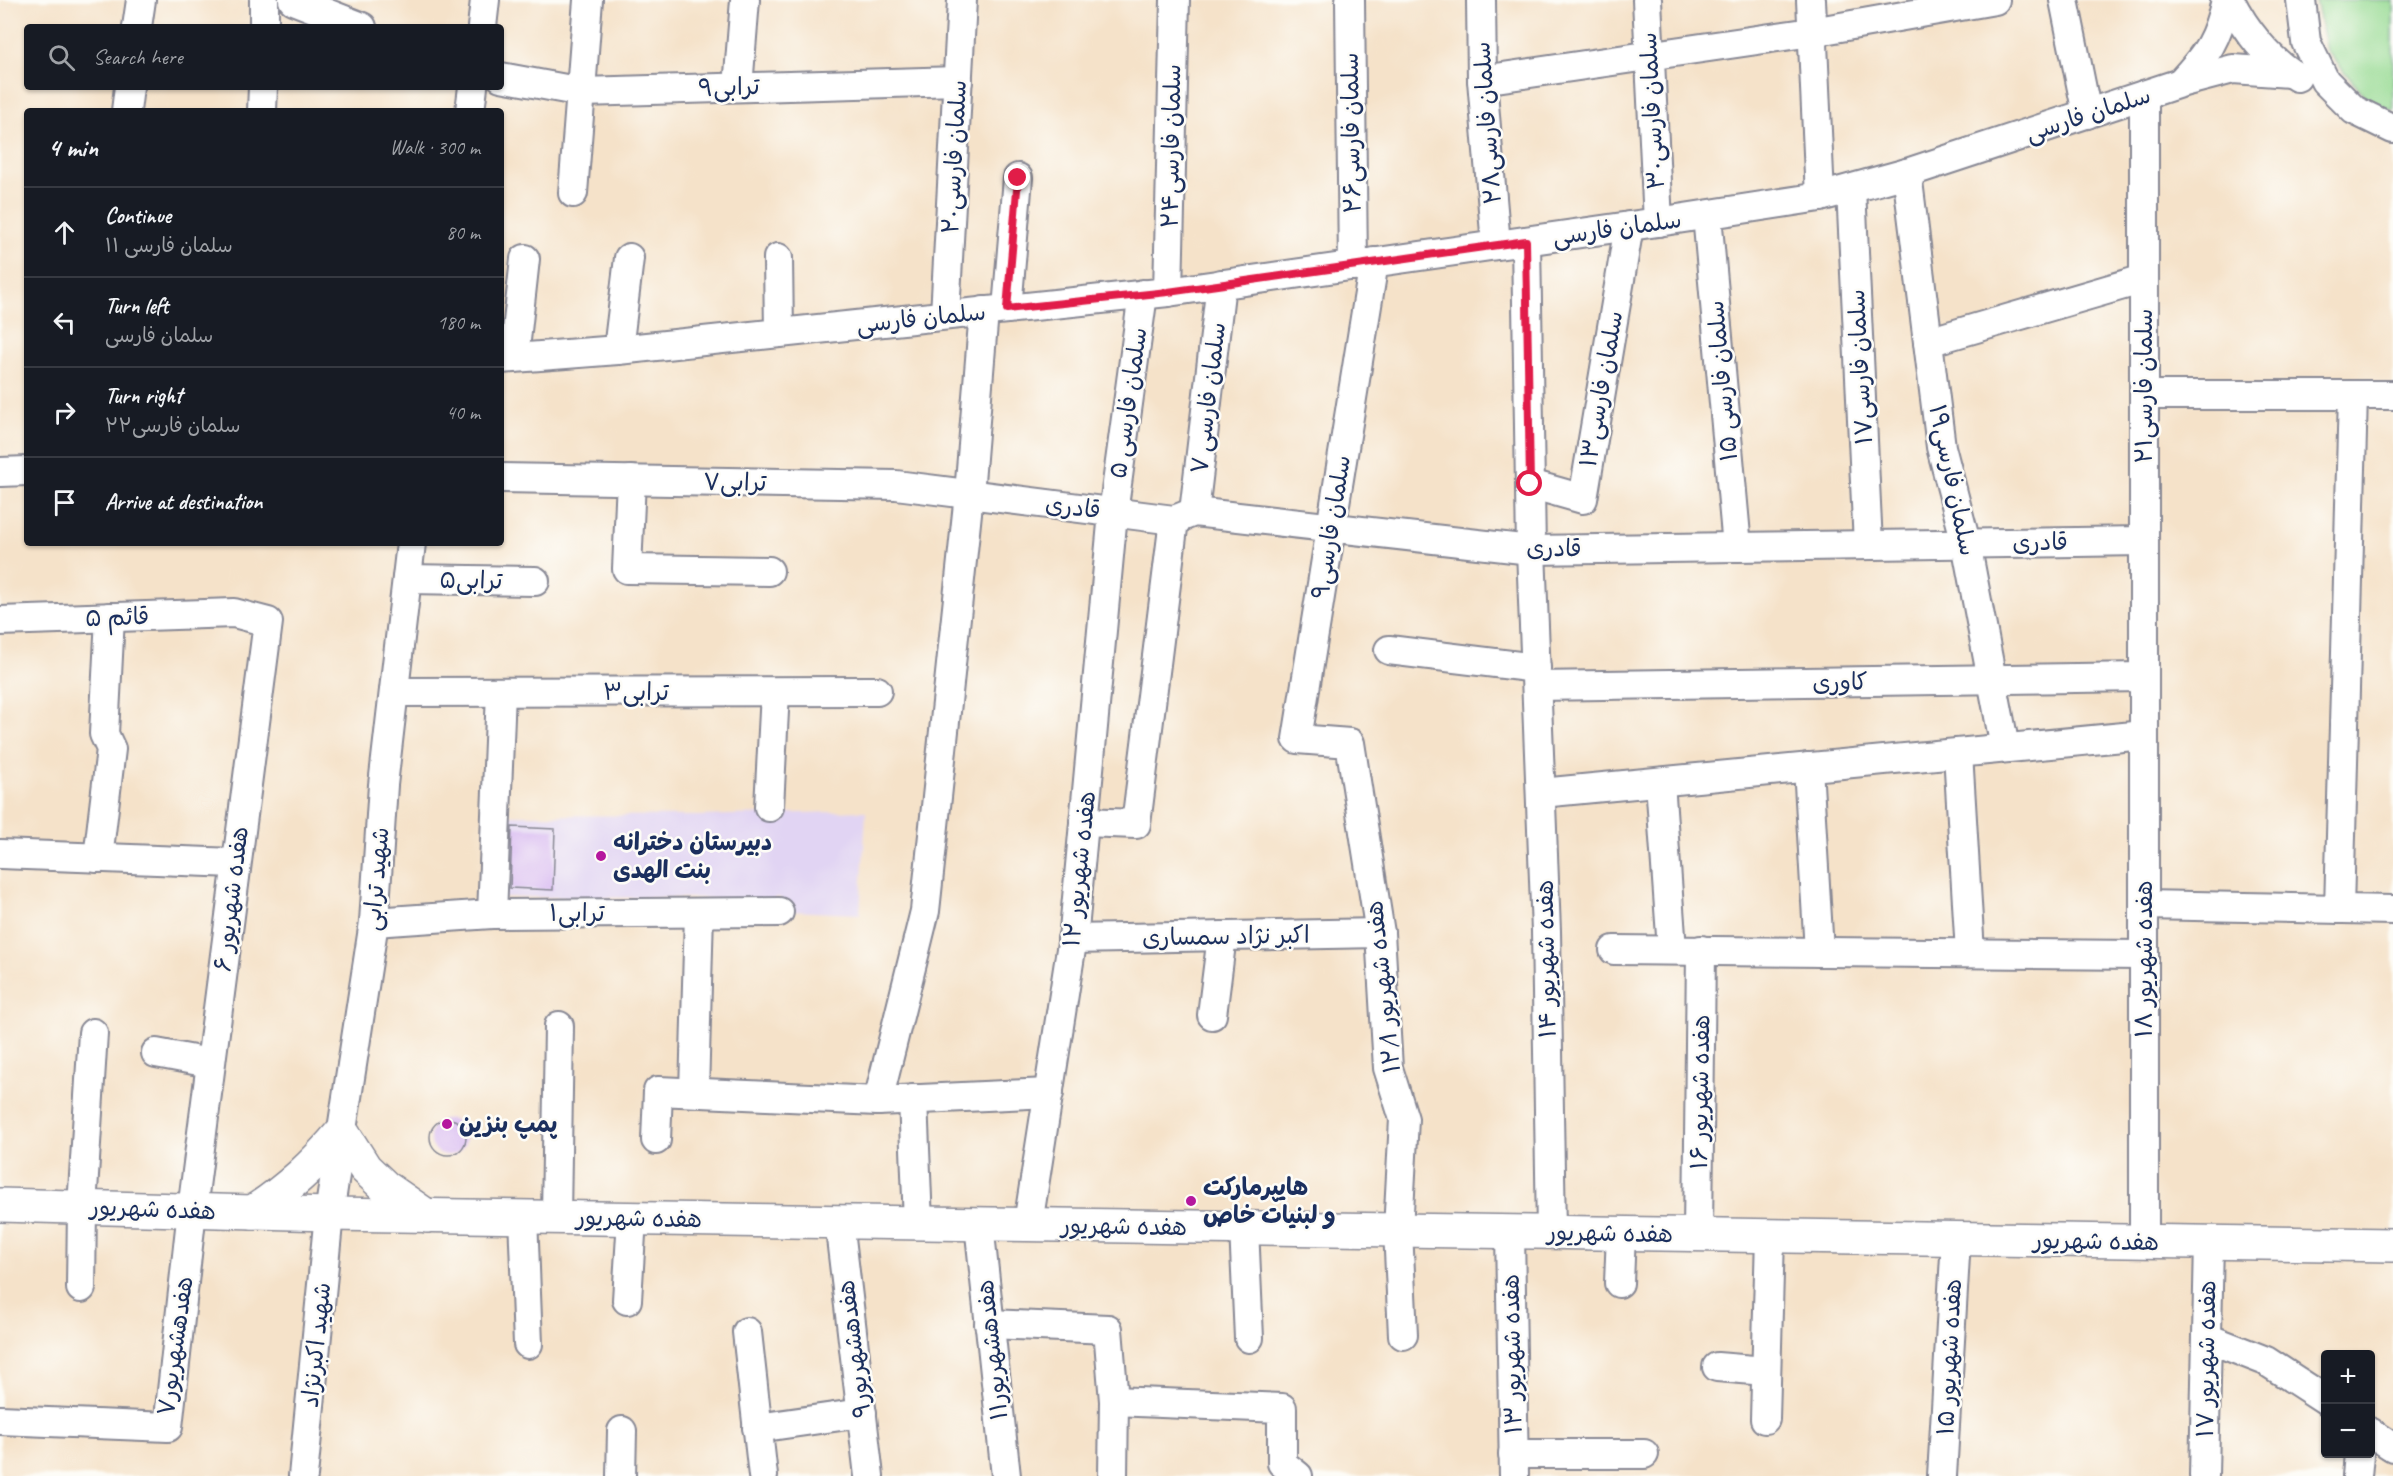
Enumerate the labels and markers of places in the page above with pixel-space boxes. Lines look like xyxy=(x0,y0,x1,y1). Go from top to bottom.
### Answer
place label: دبیرستان دخترانه بنت الهدی xyxy=(613,827,772,885)
marker: دبیرستان دخترانه بنت الهدی xyxy=(594,849,608,863)
place label: پمپ بنزین xyxy=(459,1109,557,1139)
marker: پمپ بنزین xyxy=(440,1117,454,1131)
place label: هایپرمارکت و لبنیات خاص xyxy=(1203,1172,1336,1230)
marker: هایپرمارکت و لبنیات خاص xyxy=(1184,1194,1198,1208)

